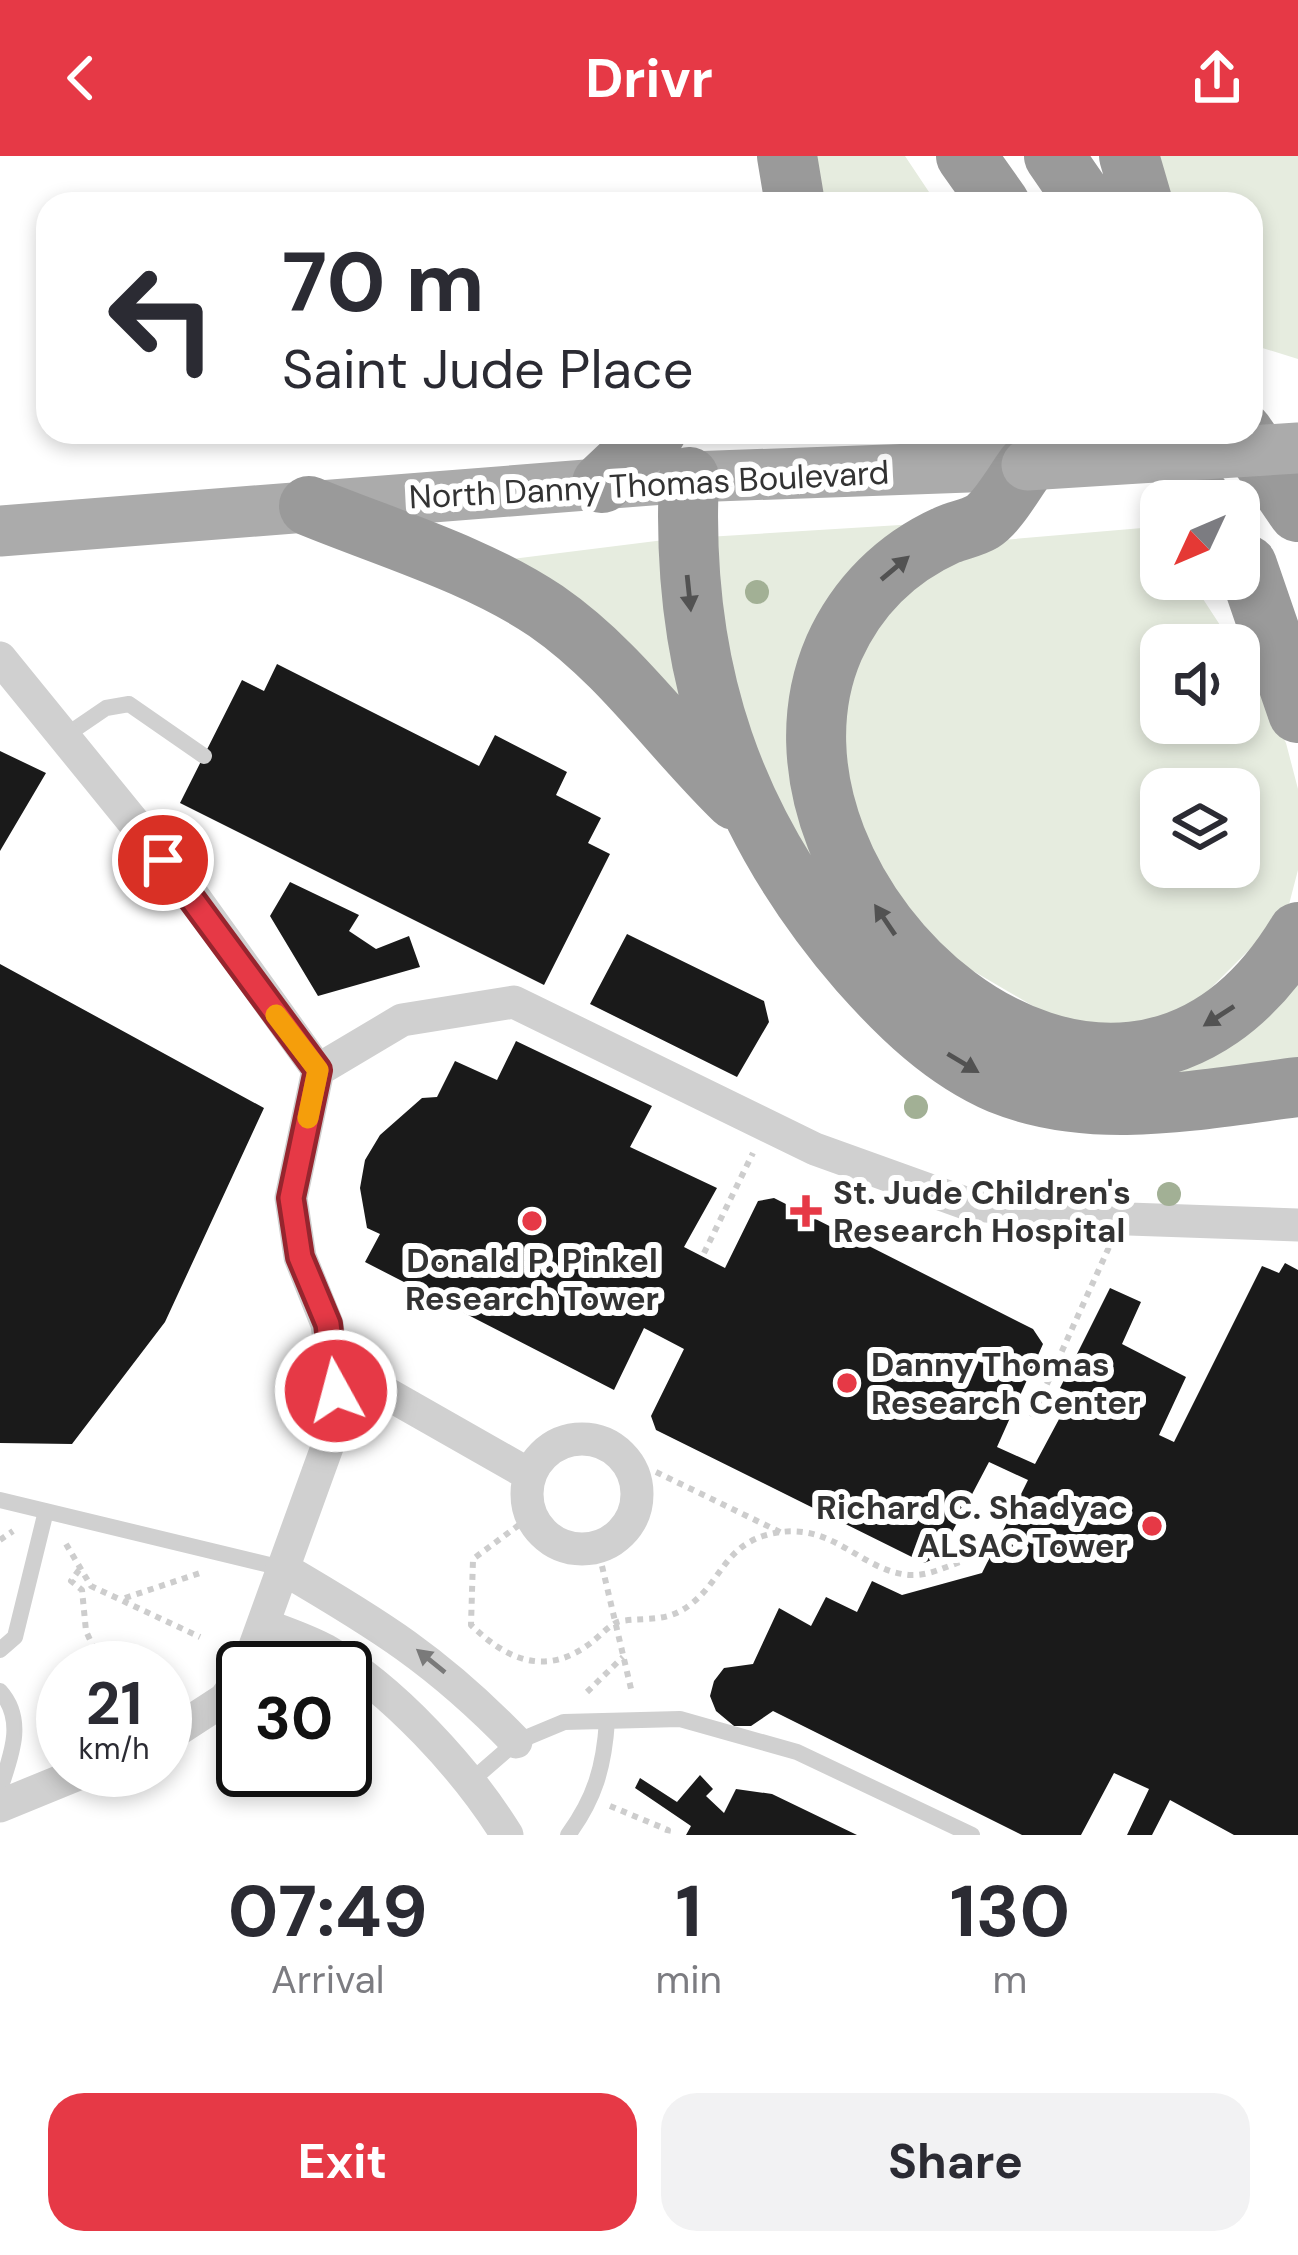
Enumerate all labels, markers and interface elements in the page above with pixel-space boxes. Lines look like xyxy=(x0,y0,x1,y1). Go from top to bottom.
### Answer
text: Drivr xyxy=(585,43,713,114)
icon: back xyxy=(48,45,114,111)
icon: share xyxy=(1184,45,1250,111)
text: 70 m xyxy=(282,228,485,337)
icon: left xyxy=(84,240,240,396)
text: Saint Jude Place xyxy=(282,334,693,405)
street label: North Danny Thomas Boulevard xyxy=(408,450,890,519)
north arrow xyxy=(1140,480,1260,600)
map controls xyxy=(1140,480,1260,888)
one-way arrow xyxy=(879,556,910,581)
one-way arrow xyxy=(680,575,699,612)
button: sound xyxy=(1140,624,1260,744)
button: layers xyxy=(1140,768,1260,888)
pin xyxy=(112,809,214,911)
icon: arrive xyxy=(130,827,196,893)
one-way arrow xyxy=(874,903,897,936)
one-way arrow xyxy=(1203,1005,1236,1027)
one-way arrow xyxy=(946,1052,980,1073)
place label: St. Jude Children's Research Hospital xyxy=(833,1171,1131,1252)
marker: St. Jude Children's Research Hospital xyxy=(790,1195,822,1227)
marker: Donald P. Pinkel Research Tower xyxy=(519,1208,545,1234)
place label: Donald P. Pinkel Research Tower xyxy=(405,1239,659,1320)
position arrow xyxy=(273,1328,399,1454)
place label: Danny Thomas Research Center xyxy=(871,1343,1141,1424)
marker: Danny Thomas Research Center xyxy=(834,1370,860,1396)
place label: Richard C. Shadyac ALSAC Tower xyxy=(816,1486,1128,1567)
marker: Richard C. Shadyac ALSAC Tower xyxy=(1139,1513,1165,1539)
speed limit sign: 30 xyxy=(216,1641,372,1797)
one-way arrow xyxy=(416,1649,447,1674)
text: 21 xyxy=(86,1664,142,1743)
text: km/h xyxy=(79,1729,149,1768)
text: 07:49 xyxy=(228,1865,428,1958)
text: 1 xyxy=(676,1865,702,1958)
text: 130 xyxy=(950,1865,1070,1958)
text: Arrival xyxy=(271,1954,385,2005)
text: min xyxy=(655,1954,722,2005)
text: m xyxy=(993,1954,1027,2005)
button: Exit xyxy=(48,2093,637,2231)
button: Share xyxy=(661,2093,1250,2231)

